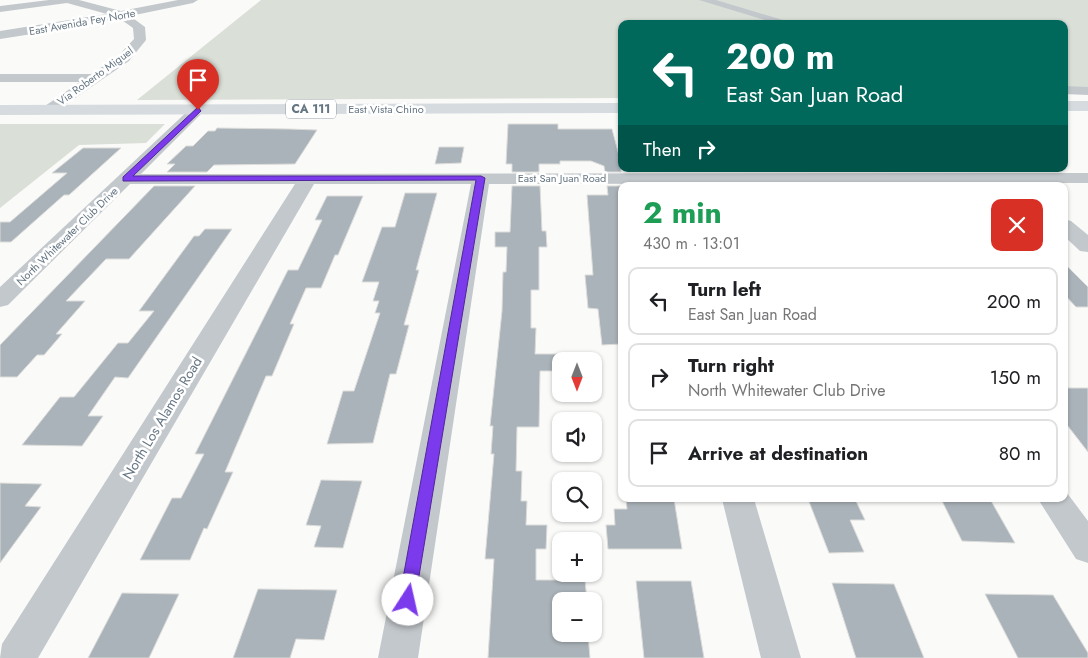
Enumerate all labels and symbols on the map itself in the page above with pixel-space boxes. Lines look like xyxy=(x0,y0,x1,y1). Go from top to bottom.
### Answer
street label: East Avenida Fey Norte xyxy=(28,5,137,39)
street label: Via Roberto Miguel xyxy=(54,43,136,109)
pin xyxy=(177,59,219,110)
road number: CA 111 xyxy=(286,100,336,118)
street label: East Vista Chino xyxy=(348,101,424,117)
street label: East San Juan Road xyxy=(518,170,606,186)
street label: North Whitewater Club Drive xyxy=(13,183,122,289)
north arrow xyxy=(552,352,602,402)
street label: North Los Alamos Road xyxy=(117,353,207,483)
position arrow xyxy=(381,573,433,625)

